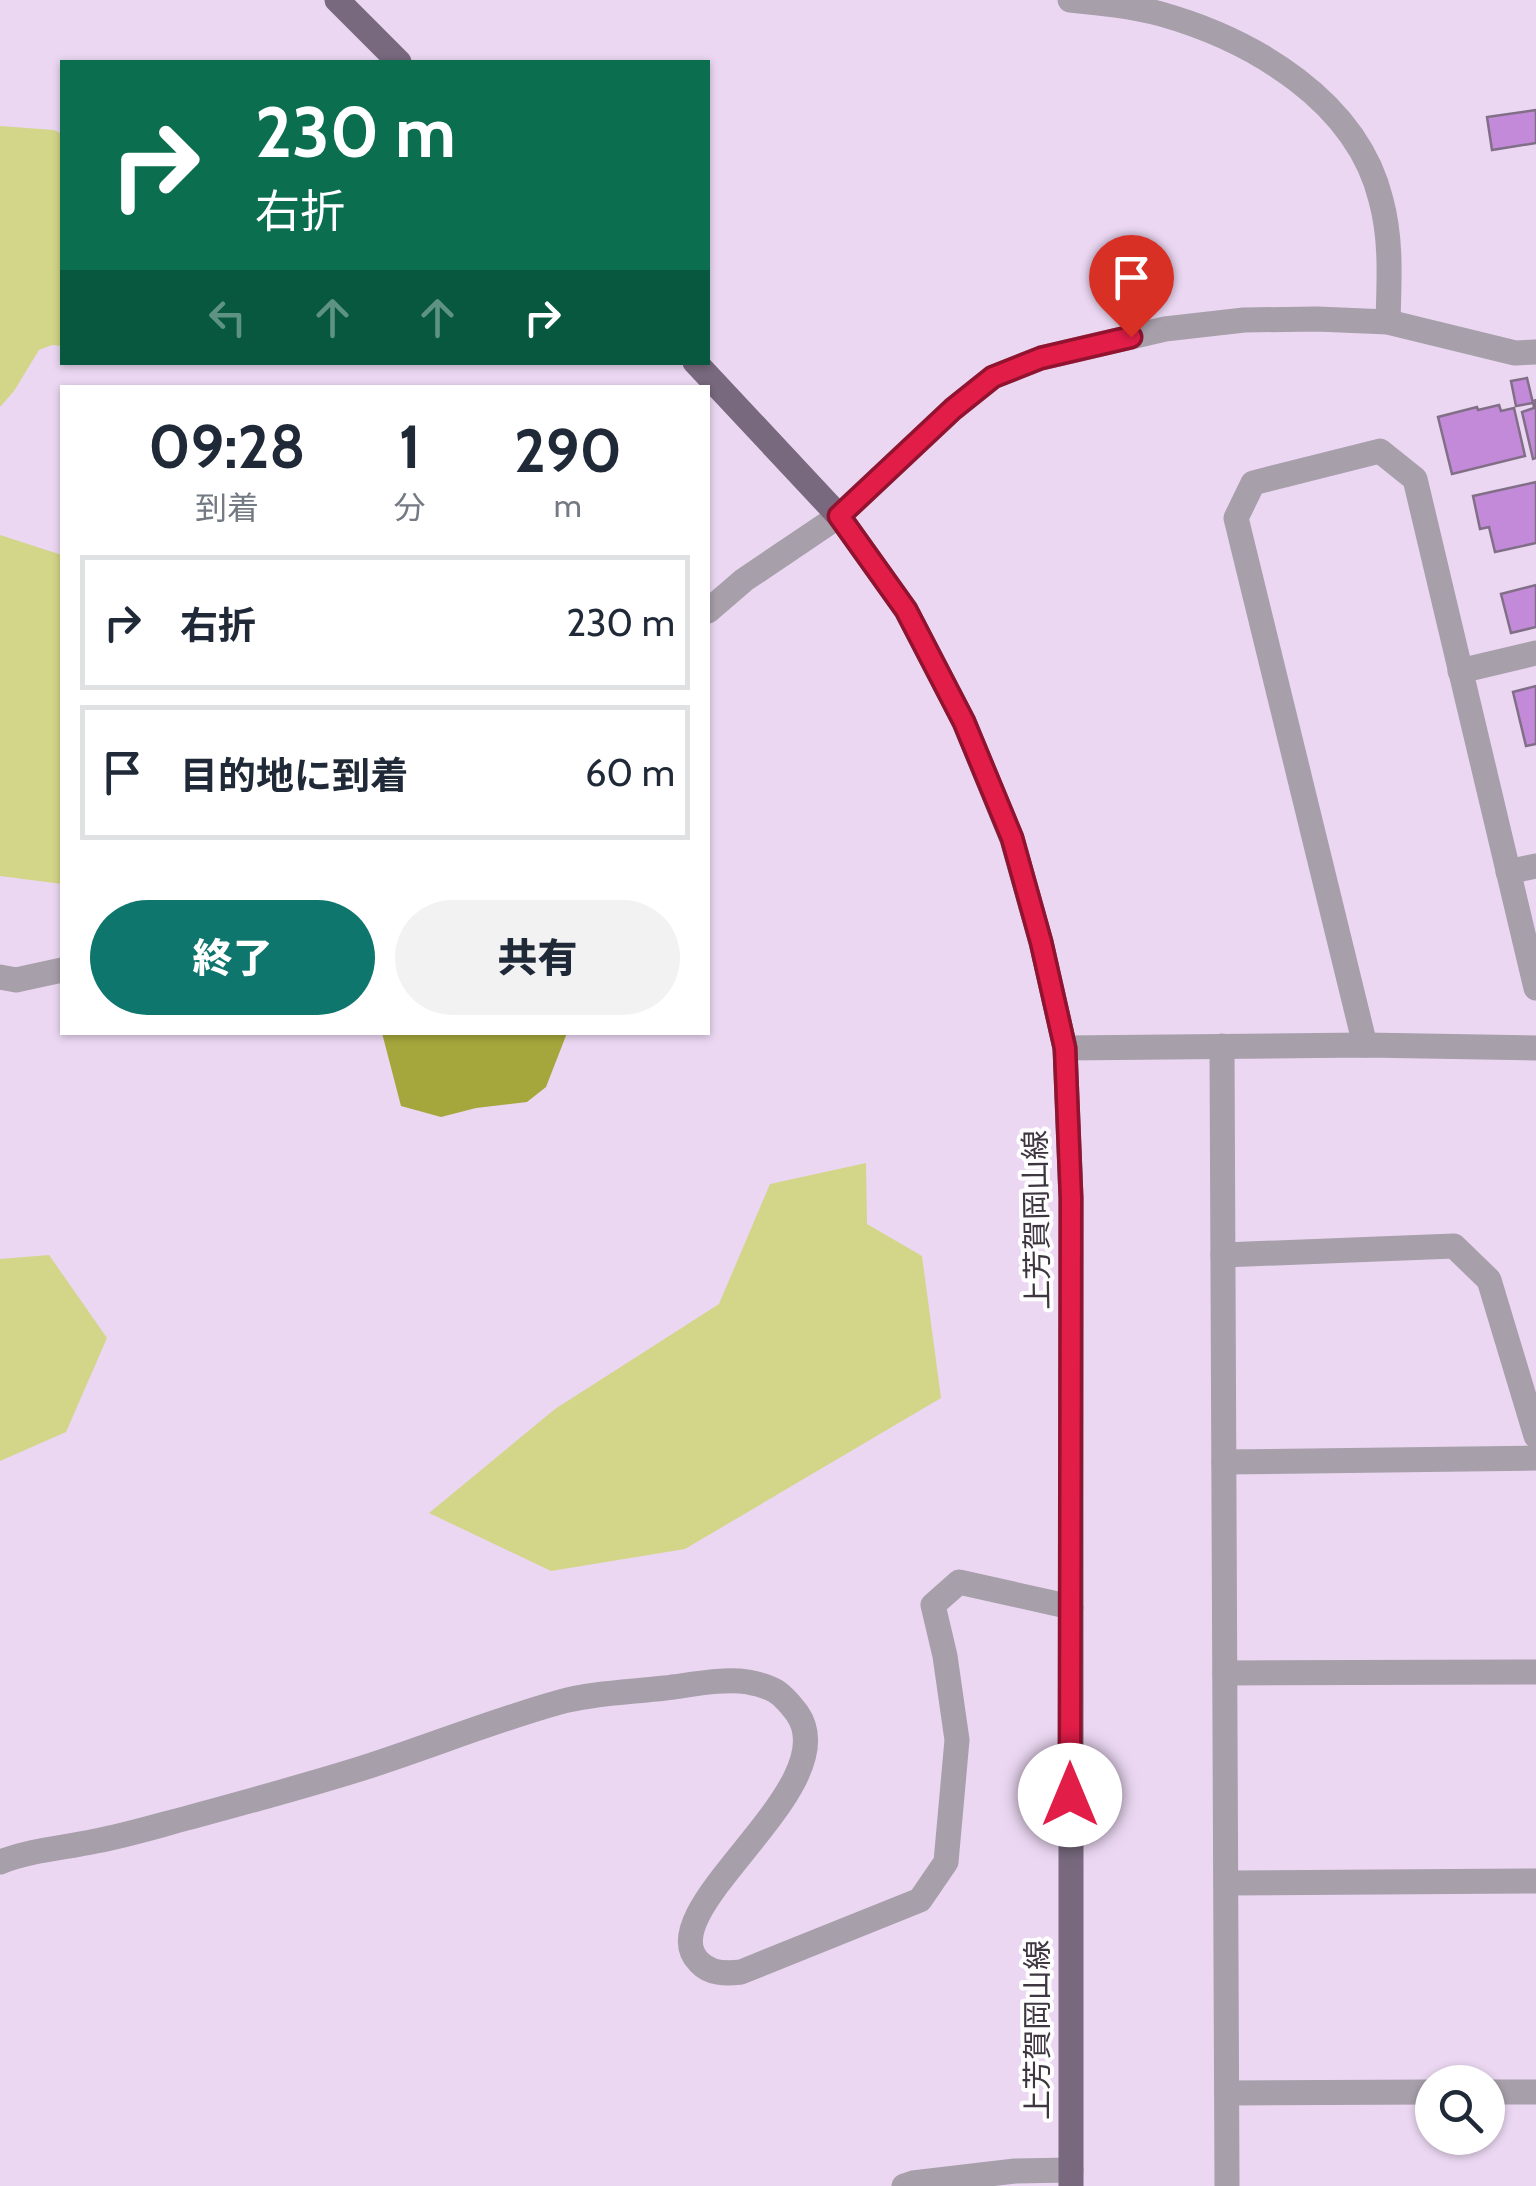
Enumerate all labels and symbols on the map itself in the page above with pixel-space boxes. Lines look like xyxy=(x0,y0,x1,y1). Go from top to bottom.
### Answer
pin xyxy=(1089,235,1174,338)
street label: 上芳賀岡山線 xyxy=(1016,1130,1057,1310)
position arrow xyxy=(1018,1743,1122,1847)
street label: 上芳賀岡山線 xyxy=(1019,1940,1056,2120)

